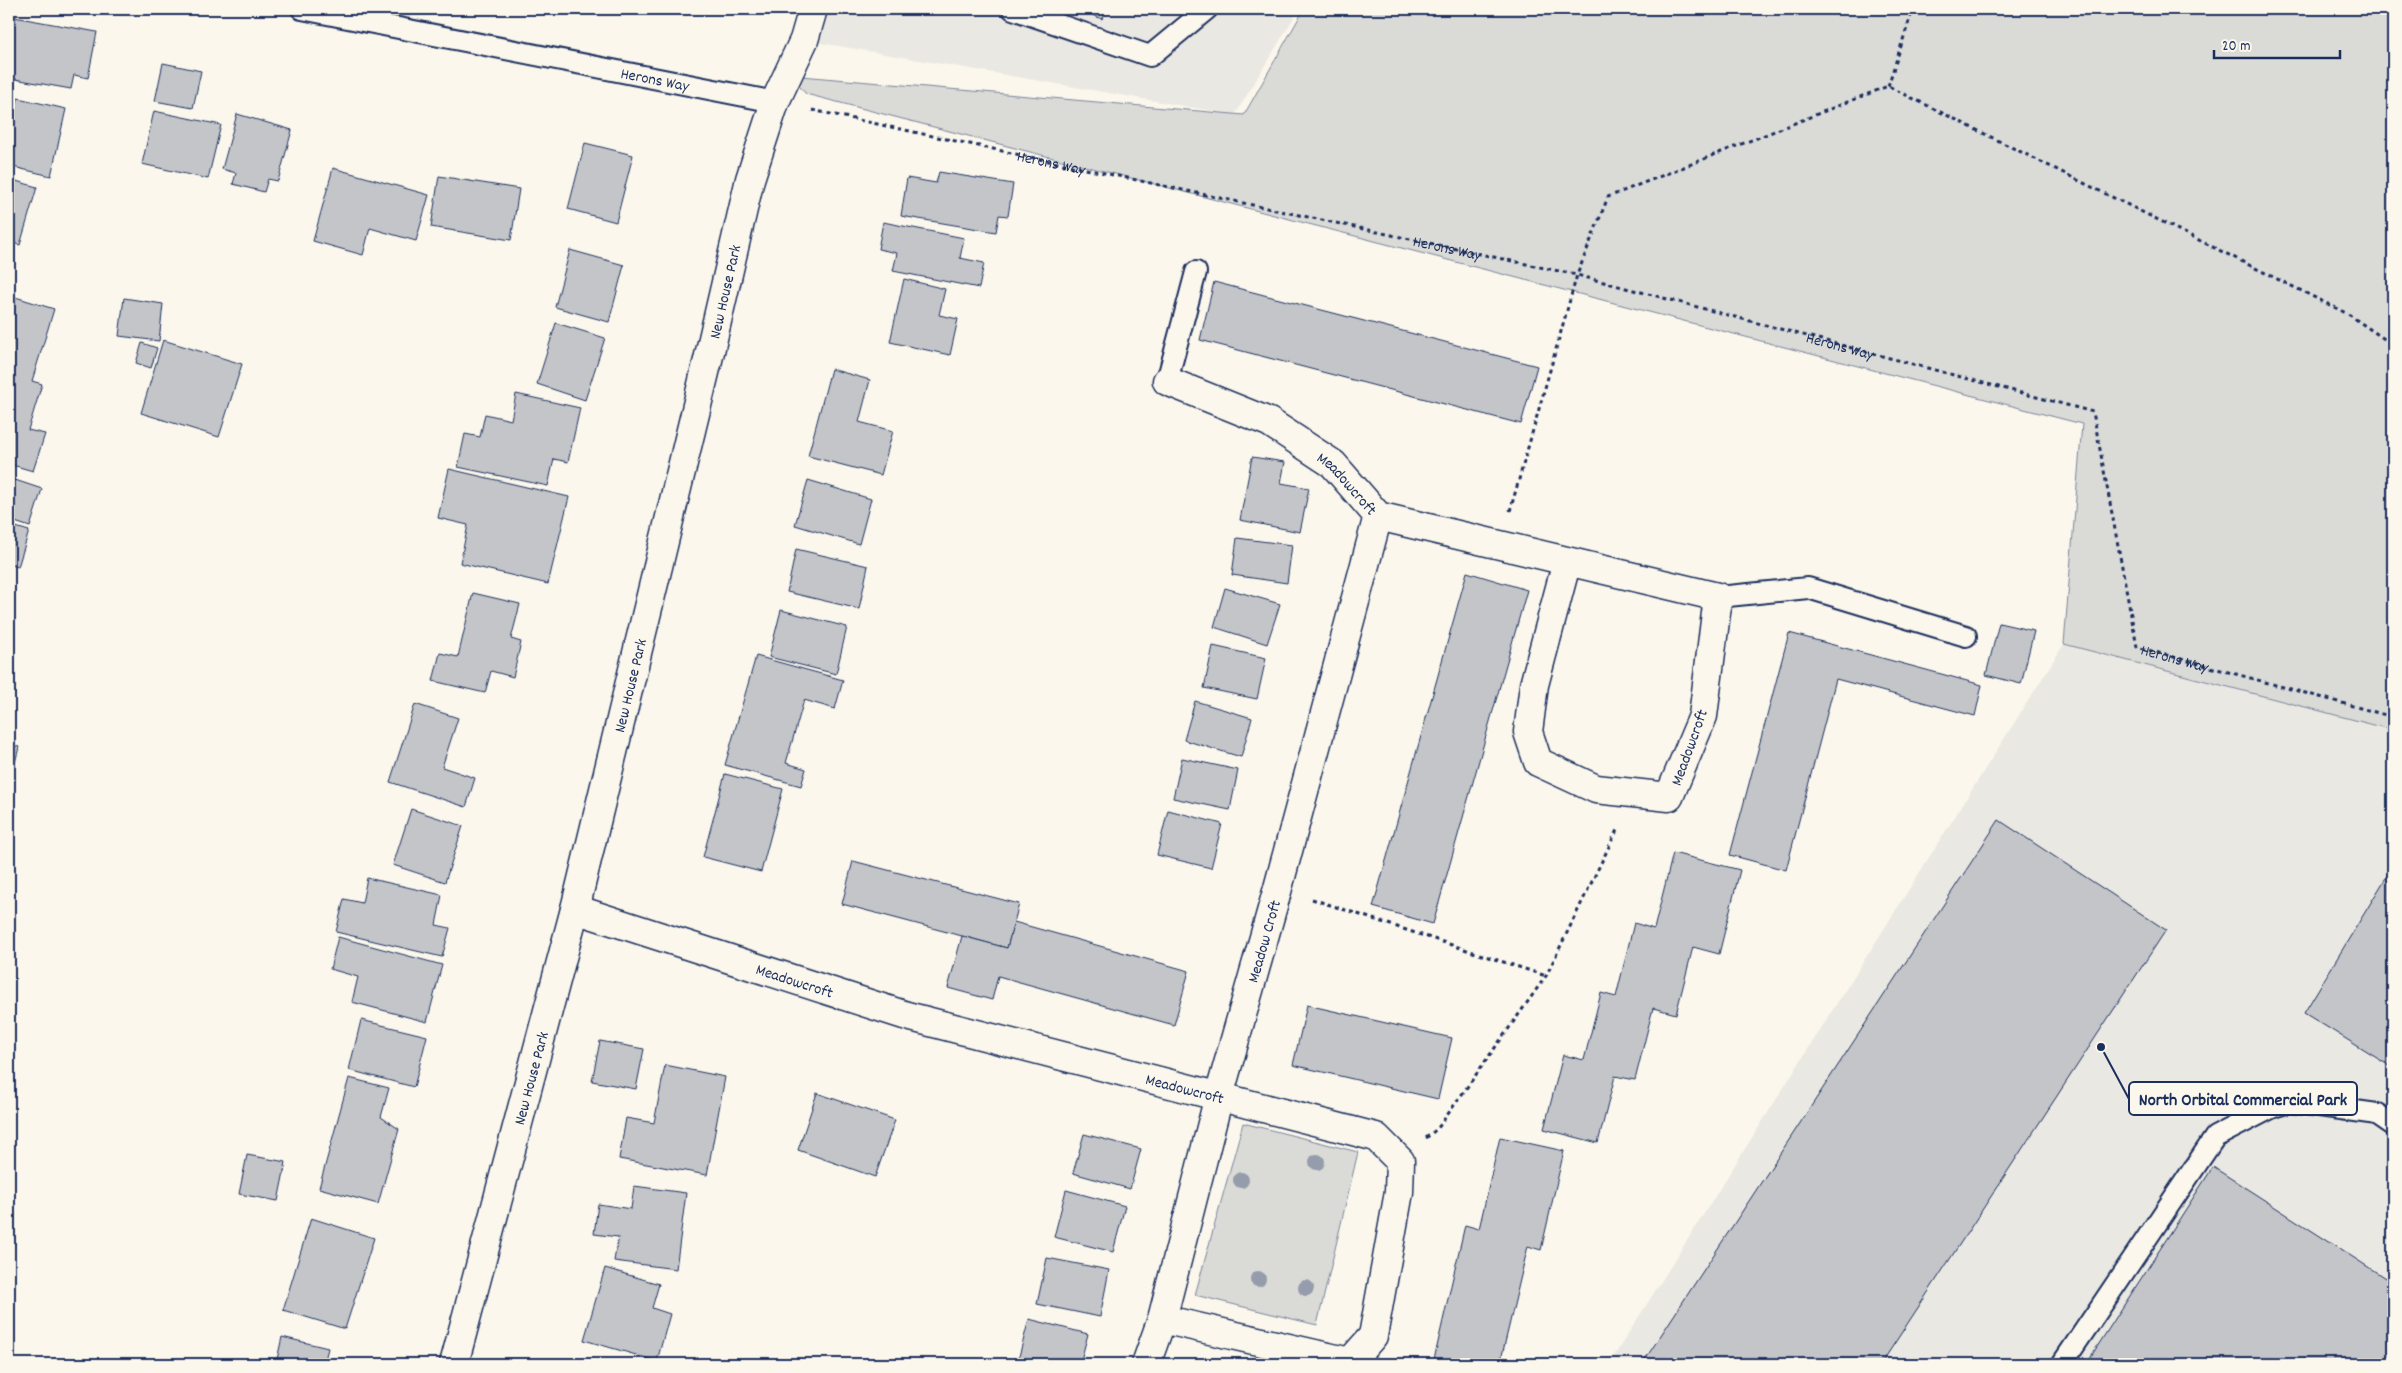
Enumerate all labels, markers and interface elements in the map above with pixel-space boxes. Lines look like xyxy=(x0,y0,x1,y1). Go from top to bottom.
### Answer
scale bar xyxy=(2214,28,2341,60)
text: 20 m xyxy=(2222,36,2250,58)
street label: Herons Way xyxy=(619,63,691,99)
street label: Herons Way xyxy=(1015,146,1088,183)
street label: Herons Way xyxy=(1411,231,1484,268)
street label: New House Park xyxy=(704,243,748,341)
street label: Herons Way xyxy=(1803,327,1877,367)
street label: Meadowcroft xyxy=(1312,447,1381,521)
street label: New House Park xyxy=(609,637,654,735)
street label: Herons Way xyxy=(2138,640,2211,680)
street label: Meadowcroft xyxy=(1666,706,1715,789)
street label: Meadow Croft xyxy=(1243,898,1288,986)
street label: Meadowcroft xyxy=(753,959,836,1005)
street label: New House Park xyxy=(509,1029,556,1128)
street label: Meadowcroft xyxy=(1143,1069,1226,1111)
callout: North Orbital Commercial Park xyxy=(2129,1082,2357,1115)
text: North Orbital Commercial Park xyxy=(2139,1089,2348,1114)

